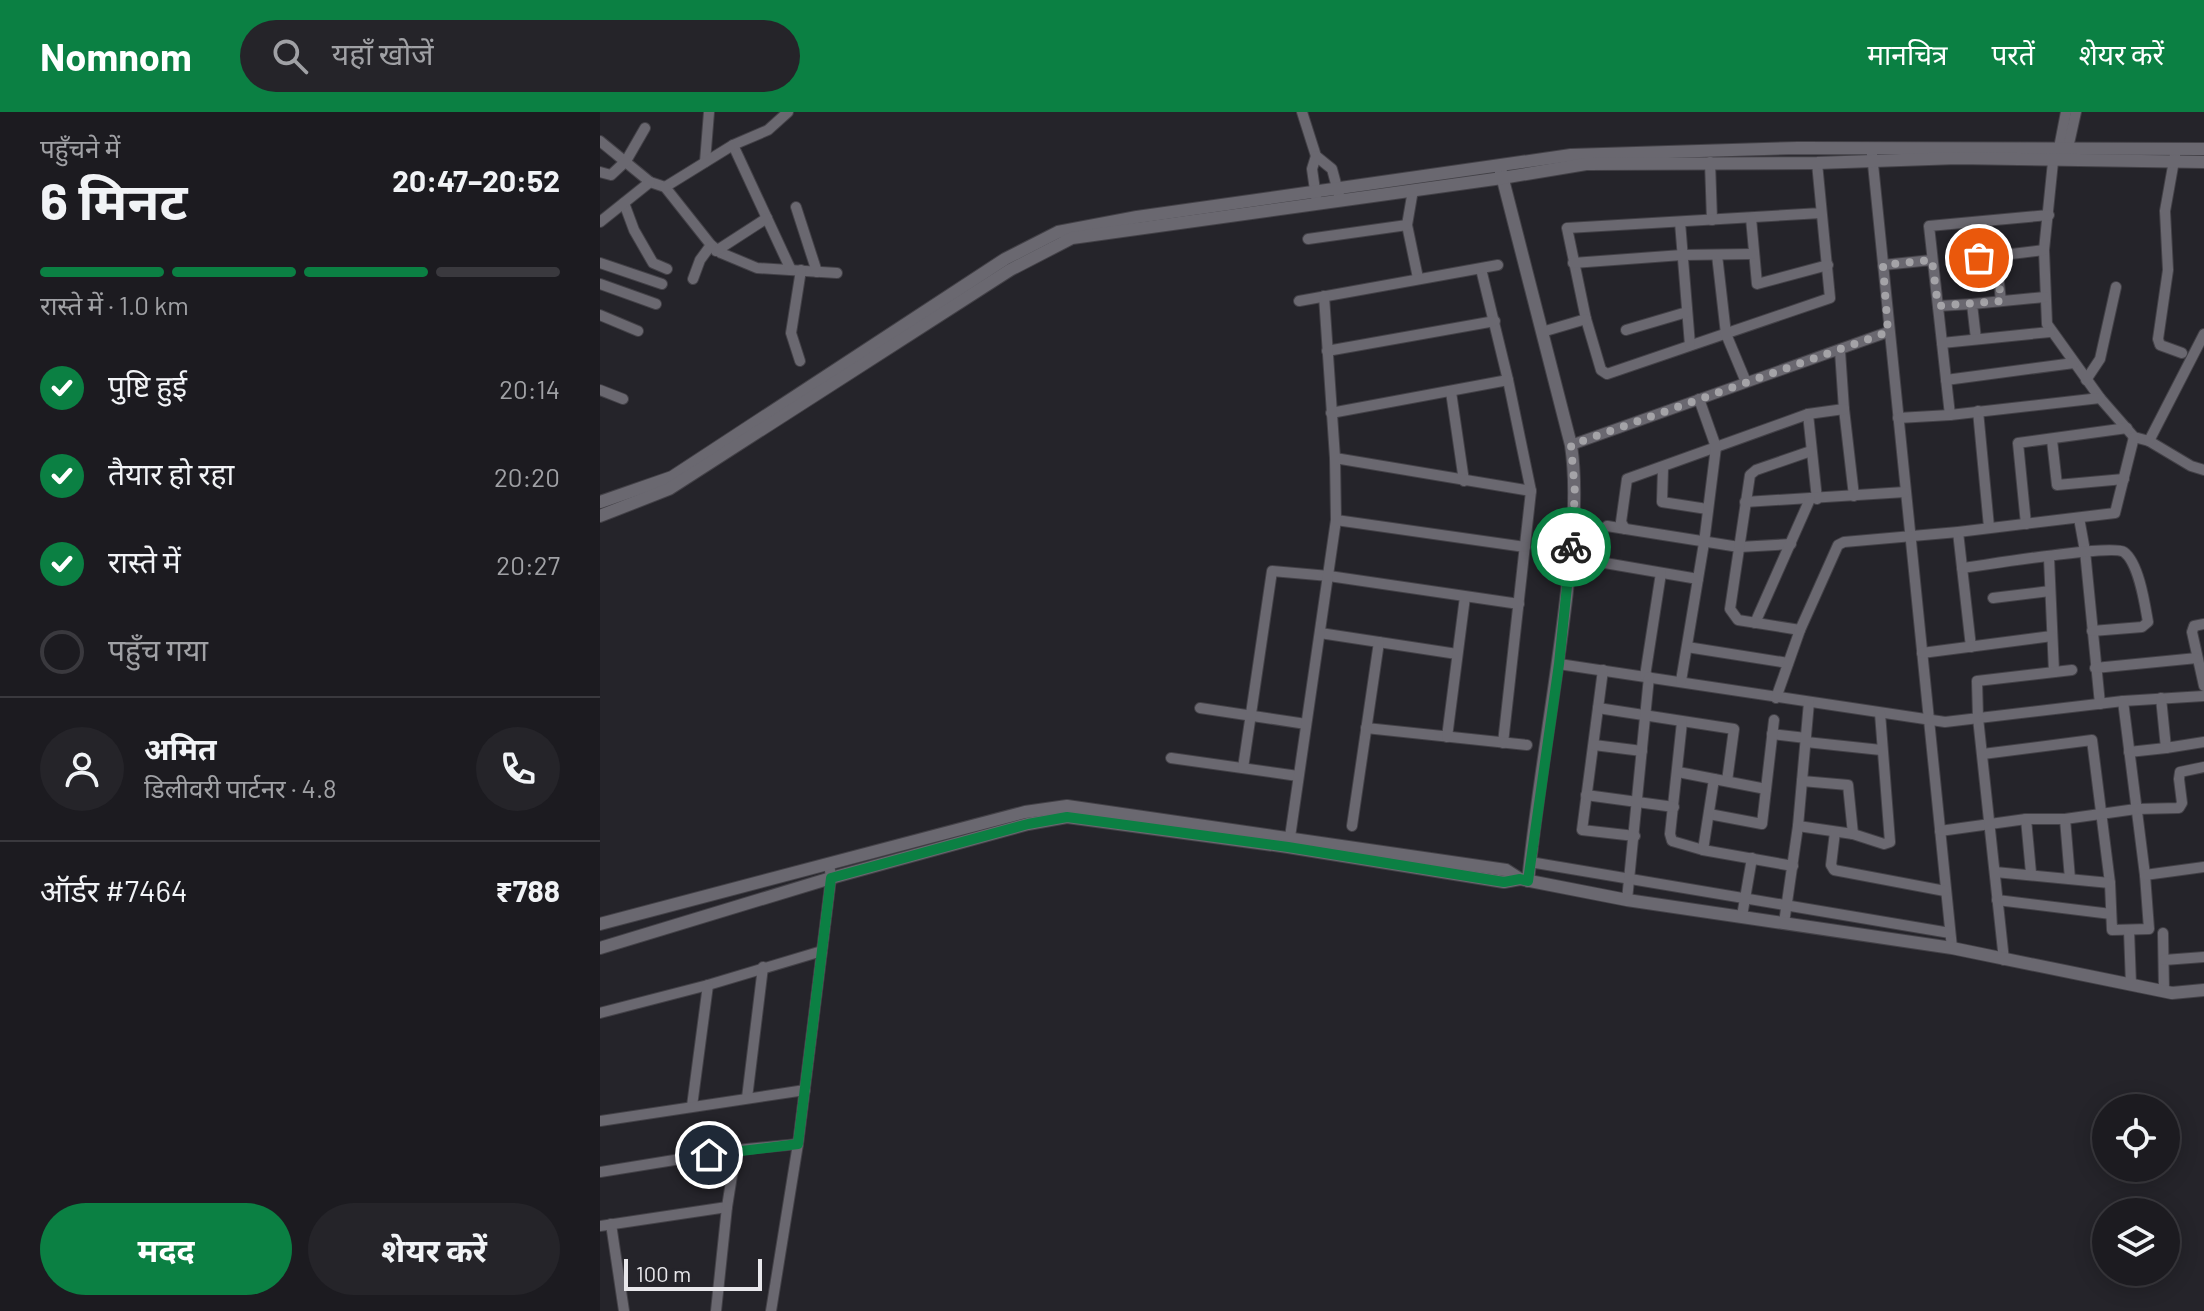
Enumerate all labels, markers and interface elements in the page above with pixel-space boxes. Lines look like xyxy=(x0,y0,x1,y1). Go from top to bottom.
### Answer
search box xyxy=(240,20,800,92)
text: Nomnom xyxy=(40,33,192,79)
icon: search xyxy=(268,34,312,78)
text: यहाँ खोजें xyxy=(332,35,433,71)
text: मानचित्र xyxy=(1867,37,1947,71)
text: परतें xyxy=(1991,37,2035,71)
text: शेयर करें xyxy=(2079,37,2164,71)
text: पहुँचने में xyxy=(40,132,120,163)
text: 20:47–20:52 xyxy=(392,162,560,198)
text: 6 मिनट xyxy=(40,168,187,230)
pin xyxy=(1945,224,2013,292)
icon: bag xyxy=(1957,236,2001,280)
text: रास्ते में · 1.0 km xyxy=(40,289,189,320)
icon: check xyxy=(40,366,84,410)
text: पुष्टि हुई xyxy=(108,367,187,403)
text: 20:14 xyxy=(499,373,560,404)
icon: check xyxy=(40,454,84,498)
text: तैयार हो रहा xyxy=(108,455,234,491)
text: 20:20 xyxy=(494,461,560,492)
courier xyxy=(1531,507,1611,587)
icon: bike xyxy=(1549,525,1593,569)
icon: check xyxy=(40,542,84,586)
text: रास्ते में xyxy=(108,543,181,579)
text: 20:27 xyxy=(496,549,560,580)
text: पहुँच गया xyxy=(108,631,208,667)
button: person xyxy=(40,727,124,811)
button: phone xyxy=(476,727,560,811)
text: अमित xyxy=(144,730,217,766)
text: डिलीवरी पार्टनर · 4.8 xyxy=(144,772,337,803)
text: ऑर्डर #7464 xyxy=(40,872,187,908)
text: ₹788 xyxy=(496,872,560,908)
map controls xyxy=(2092,1094,2180,1286)
button: locate xyxy=(2092,1094,2180,1182)
pin xyxy=(675,1121,743,1189)
icon: home xyxy=(687,1133,731,1177)
button: layers xyxy=(2092,1198,2180,1286)
button: मदद xyxy=(40,1203,292,1295)
button: शेयर करें xyxy=(308,1203,560,1295)
scale bar xyxy=(624,1255,762,1291)
text: 100 m xyxy=(636,1260,691,1286)

